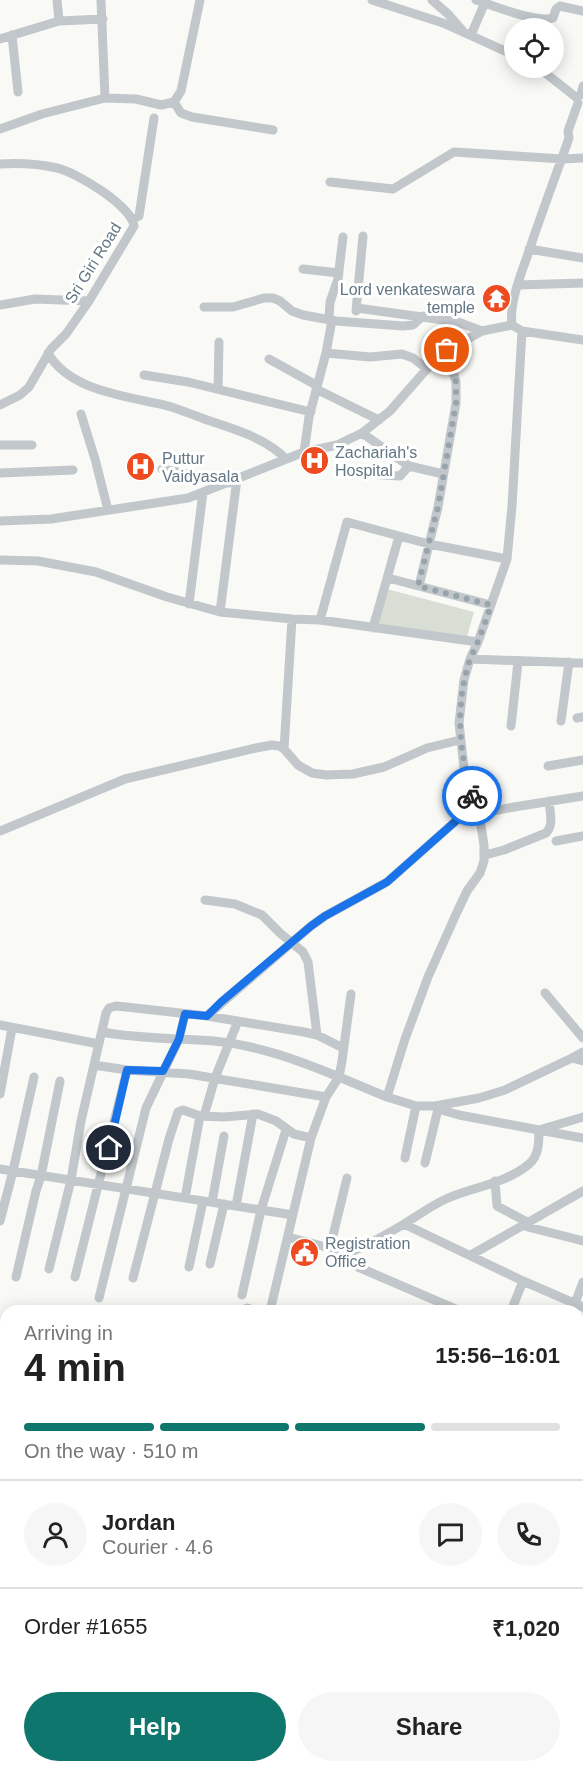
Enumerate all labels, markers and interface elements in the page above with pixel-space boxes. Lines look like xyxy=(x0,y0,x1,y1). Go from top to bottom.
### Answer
map controls xyxy=(504,18,564,78)
button: locate xyxy=(504,18,564,78)
street label: Sri Giri Road xyxy=(62,220,124,306)
place label: Lord venkateswara temple xyxy=(340,281,475,316)
temple icon: Lord venkateswara temple xyxy=(480,282,512,314)
pin xyxy=(421,324,472,375)
icon: bag xyxy=(430,333,463,366)
place label: Zachariah's Hospital xyxy=(335,444,417,479)
hospital icon: Zachariah's Hospital xyxy=(298,445,330,477)
place label: Puttur Vaidyasala xyxy=(162,450,239,485)
hospital icon: Puttur Vaidyasala xyxy=(125,451,157,483)
courier xyxy=(442,766,502,826)
icon: bike xyxy=(456,780,489,813)
pin xyxy=(83,1122,134,1173)
icon: home xyxy=(92,1131,125,1164)
place label: Registration Office xyxy=(325,1235,410,1270)
public building icon: Registration Office xyxy=(288,1236,320,1268)
text: Arriving in xyxy=(24,1322,113,1344)
text: 15:56–16:01 xyxy=(435,1343,560,1368)
text: 4 min xyxy=(24,1346,126,1389)
text: On the way · 510 m xyxy=(24,1440,199,1462)
button: person xyxy=(24,1503,87,1566)
button: chat xyxy=(419,1503,482,1566)
button: phone xyxy=(497,1503,560,1566)
text: Jordan xyxy=(102,1510,175,1535)
text: Courier · 4.6 xyxy=(102,1536,213,1558)
text: Order #1655 xyxy=(24,1614,148,1639)
text: ₹1,020 xyxy=(492,1616,560,1641)
button: Help xyxy=(24,1692,286,1761)
button: Share xyxy=(298,1692,560,1761)

